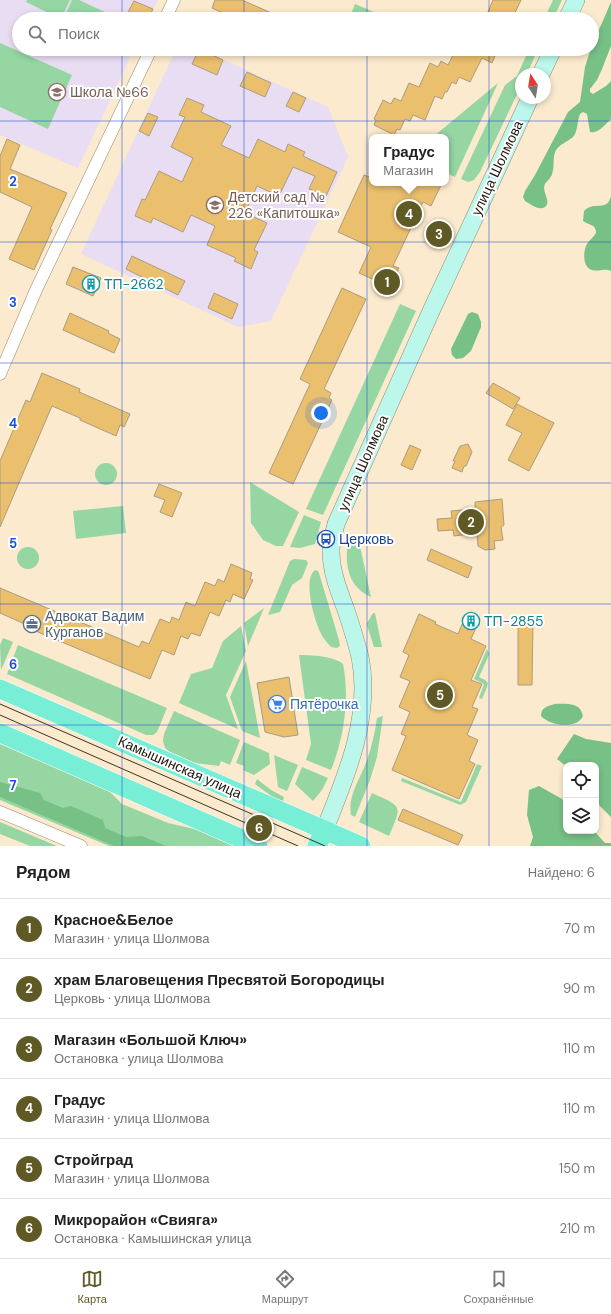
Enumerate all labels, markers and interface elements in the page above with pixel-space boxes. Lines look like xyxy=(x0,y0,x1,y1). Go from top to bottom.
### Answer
search box xyxy=(12,12,599,56)
icon: search xyxy=(26,23,48,45)
text: Поиск xyxy=(58,24,100,44)
north arrow xyxy=(515,68,551,104)
school or university icon: Школа №66 xyxy=(47,82,67,102)
place label: Школа №66 xyxy=(70,83,149,101)
street label: улица Шолмова xyxy=(467,117,527,219)
popup xyxy=(369,134,449,186)
text: Градус xyxy=(383,142,435,162)
text: Магазин xyxy=(383,162,433,179)
text: 2 xyxy=(9,173,17,190)
place label: Детский сад № 226 «Капитошка» xyxy=(228,188,340,222)
school or university icon: Детский сад № 226 «Капитошка» xyxy=(205,195,225,215)
pin: 4 xyxy=(396,199,422,229)
pin: 3 xyxy=(426,219,452,249)
pin: 1 xyxy=(374,267,400,297)
building icon: ТП-2662 xyxy=(81,274,101,294)
place label: ТП-2662 xyxy=(104,275,164,293)
text: 3 xyxy=(9,294,17,311)
your location xyxy=(311,403,331,423)
street label: улица Шолмова xyxy=(334,412,392,514)
text: 4 xyxy=(9,415,17,432)
pin: 2 xyxy=(458,507,484,537)
bus stop icon: Церковь xyxy=(316,529,336,549)
place label: Церковь xyxy=(339,530,394,548)
text: 5 xyxy=(9,535,17,552)
place label: Адвокат Вадим Курганов xyxy=(45,607,144,641)
building icon: ТП-2855 xyxy=(461,611,481,631)
place label: ТП-2855 xyxy=(484,612,544,630)
office icon: Адвокат Вадим Курганов xyxy=(22,614,42,634)
text: 6 xyxy=(9,656,17,673)
pin: 5 xyxy=(427,680,453,710)
supermarket icon: Пятёрочка xyxy=(267,694,287,714)
place label: Пятёрочка xyxy=(290,695,359,713)
street label: Камышинская улица xyxy=(115,732,245,802)
map controls xyxy=(563,762,599,834)
button: locate xyxy=(563,762,599,798)
text: 7 xyxy=(10,777,17,794)
button: layers xyxy=(563,798,599,834)
pin: 6 xyxy=(246,813,272,843)
text: Рядом xyxy=(16,861,71,883)
text: Найдено: 6 xyxy=(528,864,595,881)
text: Красное&Белое xyxy=(54,910,173,930)
text: 1 xyxy=(27,920,31,937)
text: 70 m xyxy=(564,920,595,937)
text: Магазин · улица Шолмова xyxy=(54,930,209,947)
text: храм Благовещения Пресвятой Богородицы xyxy=(54,970,385,990)
text: 2 xyxy=(25,980,33,997)
text: 90 m xyxy=(563,980,595,997)
text: Церковь · улица Шолмова xyxy=(54,990,210,1007)
text: Магазин «Большой Ключ» xyxy=(54,1030,247,1050)
text: 3 xyxy=(25,1040,33,1057)
text: 110 m xyxy=(563,1040,595,1057)
text: Остановка · улица Шолмова xyxy=(54,1050,223,1067)
text: Градус xyxy=(54,1090,105,1110)
text: 4 xyxy=(25,1100,33,1117)
text: 110 m xyxy=(563,1100,595,1117)
text: Магазин · улица Шолмова xyxy=(54,1110,209,1127)
text: Стройград xyxy=(54,1150,133,1170)
text: 5 xyxy=(25,1160,33,1177)
text: 150 m xyxy=(559,1160,595,1177)
text: Магазин · улица Шолмова xyxy=(54,1170,209,1187)
text: Микрорайон «Свияга» xyxy=(54,1210,218,1230)
text: 6 xyxy=(25,1220,33,1237)
text: 210 m xyxy=(560,1220,595,1237)
text: Остановка · Камышинская улица xyxy=(54,1230,252,1247)
tab: Карта xyxy=(77,1268,107,1306)
tab: Маршрут xyxy=(262,1268,309,1306)
tab: Сохранённые xyxy=(464,1268,534,1306)

